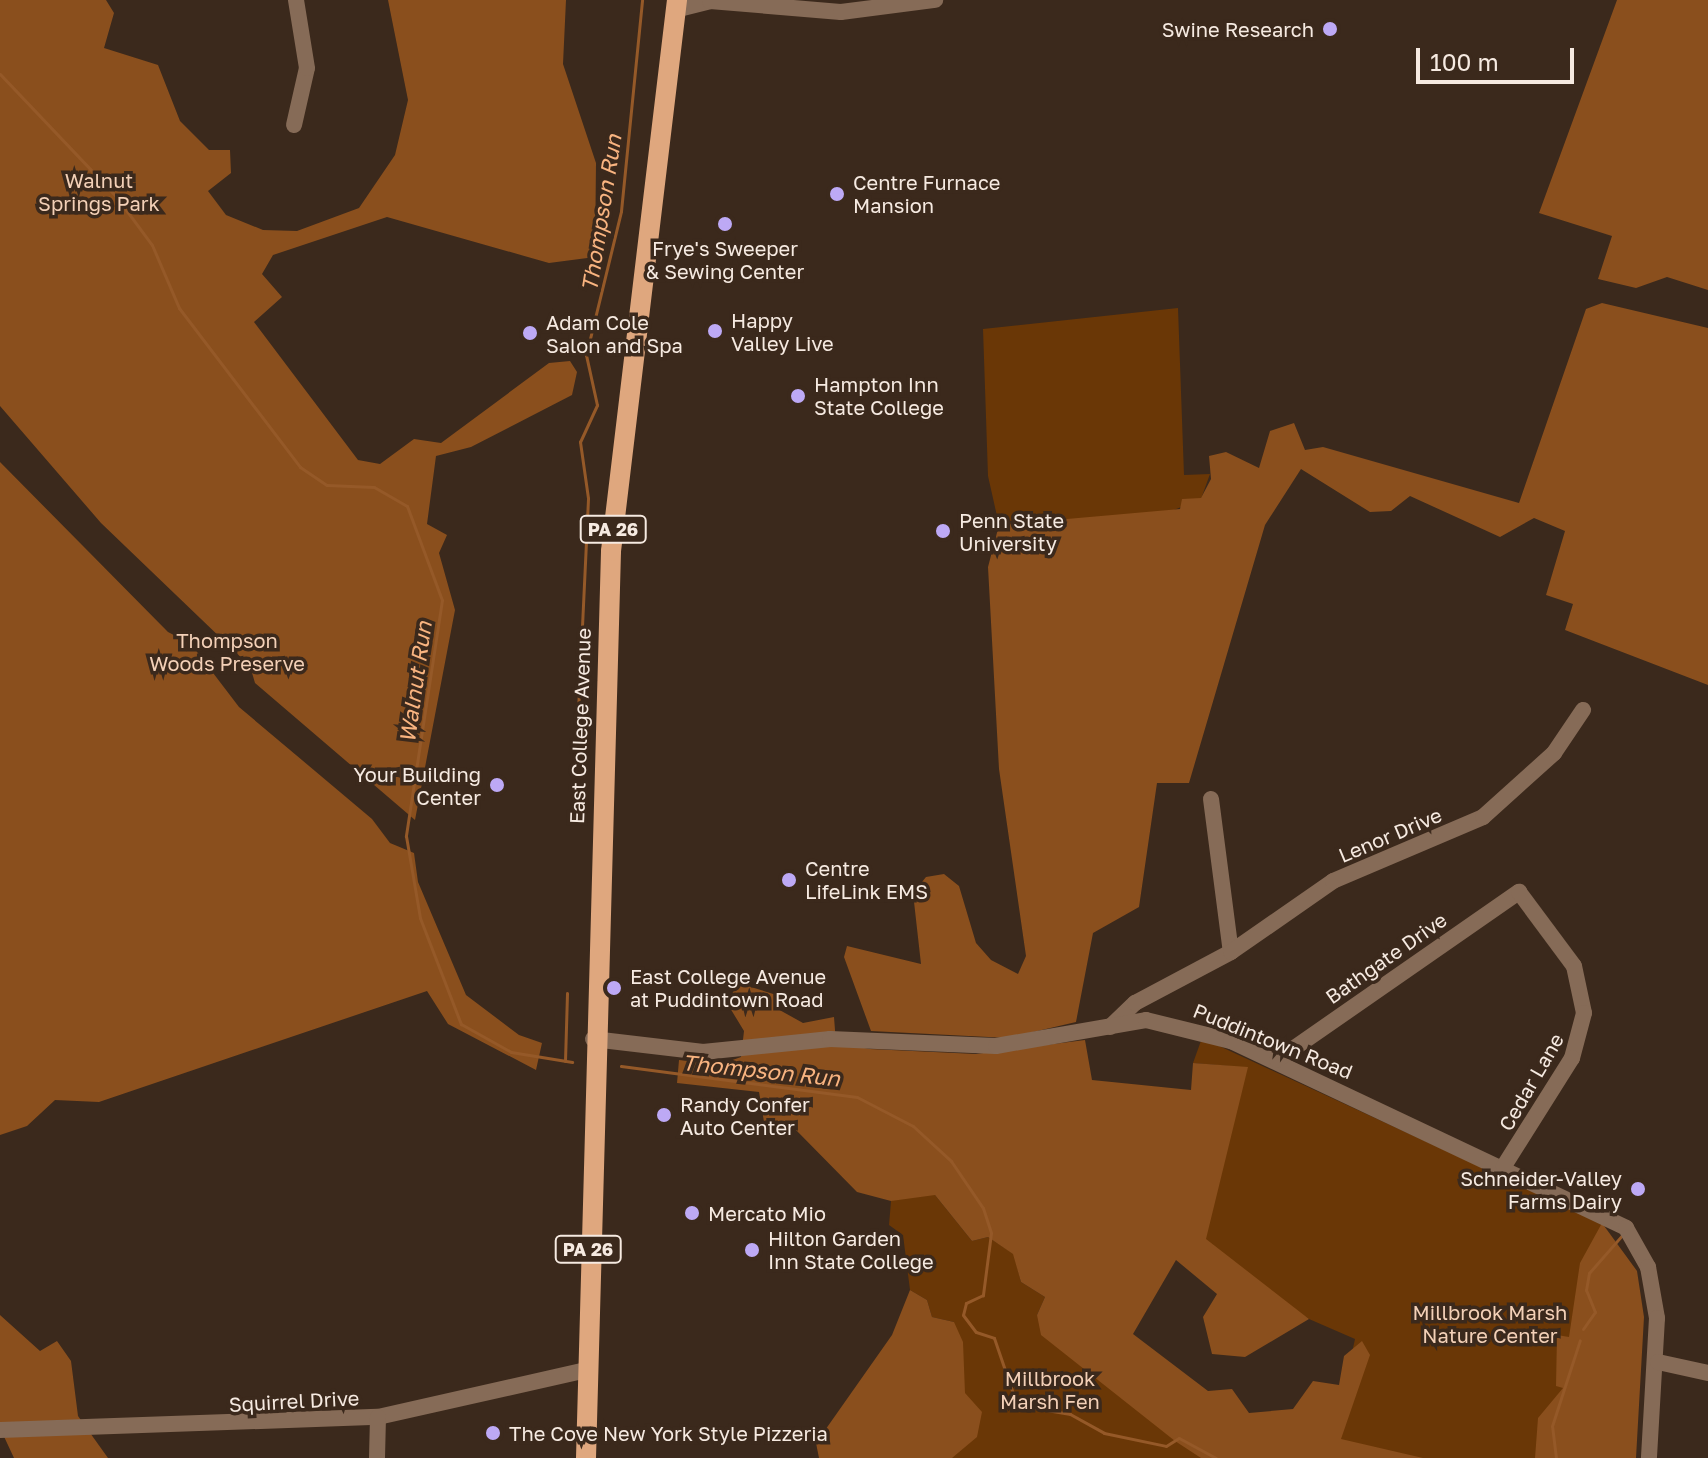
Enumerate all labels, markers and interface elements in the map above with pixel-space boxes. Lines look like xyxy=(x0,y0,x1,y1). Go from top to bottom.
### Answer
place label: Swine Research xyxy=(1162,17,1314,41)
marker: Swine Research xyxy=(1321,20,1339,38)
scale bar xyxy=(1420,32,1578,82)
text: 100 m xyxy=(1430,47,1499,76)
water label: Thompson Run xyxy=(576,133,626,293)
park label: Walnut Springs Park xyxy=(38,168,160,215)
place label: Centre Furnace Mansion xyxy=(853,170,1000,217)
marker: Centre Furnace Mansion xyxy=(828,185,846,203)
marker: Frye's Sweeper & Sewing Center xyxy=(716,215,734,233)
place label: Frye's Sweeper & Sewing Center xyxy=(646,236,804,283)
place label: Happy Valley Live xyxy=(731,308,834,355)
place label: Adam Cole Salon and Spa xyxy=(546,310,683,357)
marker: Happy Valley Live xyxy=(706,322,724,340)
marker: Adam Cole Salon and Spa xyxy=(521,324,539,342)
place label: Hampton Inn State College xyxy=(814,372,944,419)
marker: Hampton Inn State College xyxy=(789,387,807,405)
place label: Penn State University xyxy=(959,508,1064,555)
road number: PA 26 xyxy=(579,515,647,543)
marker: Penn State University xyxy=(934,522,952,540)
water label: Walnut Run xyxy=(393,620,437,744)
park label: Thompson Woods Preserve xyxy=(149,628,305,675)
street label: East College Avenue xyxy=(565,628,595,824)
place label: Your Building Center xyxy=(354,762,481,809)
marker: Your Building Center xyxy=(488,776,506,794)
street label: Lenor Drive xyxy=(1335,803,1445,867)
place label: Centre LifeLink EMS xyxy=(805,856,928,903)
marker: Centre LifeLink EMS xyxy=(780,871,798,889)
street label: Bathgate Drive xyxy=(1321,907,1451,1009)
place label: East College Avenue at Puddintown Road xyxy=(630,964,826,1011)
marker: East College Avenue at Puddintown Road xyxy=(605,979,623,997)
street label: Puddintown Road xyxy=(1190,998,1356,1084)
street label: Cedar Lane xyxy=(1494,1029,1568,1135)
water label: Thompson Run xyxy=(681,1049,841,1091)
place label: Randy Confer Auto Center xyxy=(680,1092,810,1139)
marker: Randy Confer Auto Center xyxy=(655,1106,673,1124)
place label: Schneider-Valley Farms Dairy xyxy=(1460,1166,1622,1213)
marker: Schneider-Valley Farms Dairy xyxy=(1629,1180,1647,1198)
place label: Mercato Mio xyxy=(708,1201,826,1225)
marker: Mercato Mio xyxy=(683,1204,701,1222)
place label: Hilton Garden Inn State College xyxy=(768,1226,934,1273)
road number: PA 26 xyxy=(554,1235,622,1263)
marker: Hilton Garden Inn State College xyxy=(743,1241,761,1259)
park label: Millbrook Marsh Nature Center xyxy=(1413,1301,1567,1348)
park label: Millbrook Marsh Fen xyxy=(1000,1366,1100,1413)
street label: Squirrel Drive xyxy=(228,1386,360,1416)
place label: The Cove New York Style Pizzeria xyxy=(509,1421,828,1445)
marker: The Cove New York Style Pizzeria xyxy=(484,1424,502,1442)

